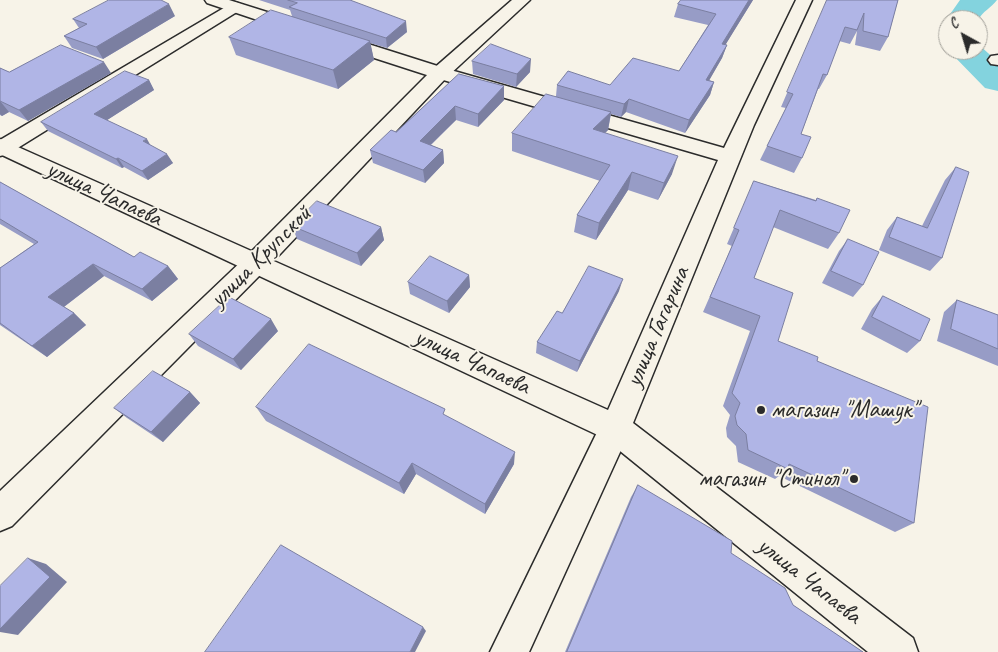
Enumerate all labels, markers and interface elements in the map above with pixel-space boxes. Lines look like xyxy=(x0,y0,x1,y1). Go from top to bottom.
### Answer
north arrow xyxy=(938,10,988,60)
text: С xyxy=(946,15,962,33)
street label: улица Чапаева xyxy=(41,154,167,234)
street label: улица Крупской xyxy=(204,200,318,314)
street label: улица Гагарина xyxy=(619,262,697,392)
street label: улица Чапаева xyxy=(409,322,535,402)
place label: магазин "Машук" xyxy=(771,395,917,425)
marker: магазин "Машук" xyxy=(755,404,767,416)
place label: магазин "Стинол" xyxy=(698,464,844,494)
marker: магазин "Стинол" xyxy=(848,473,860,485)
street label: улица Чапаева xyxy=(751,531,867,631)

